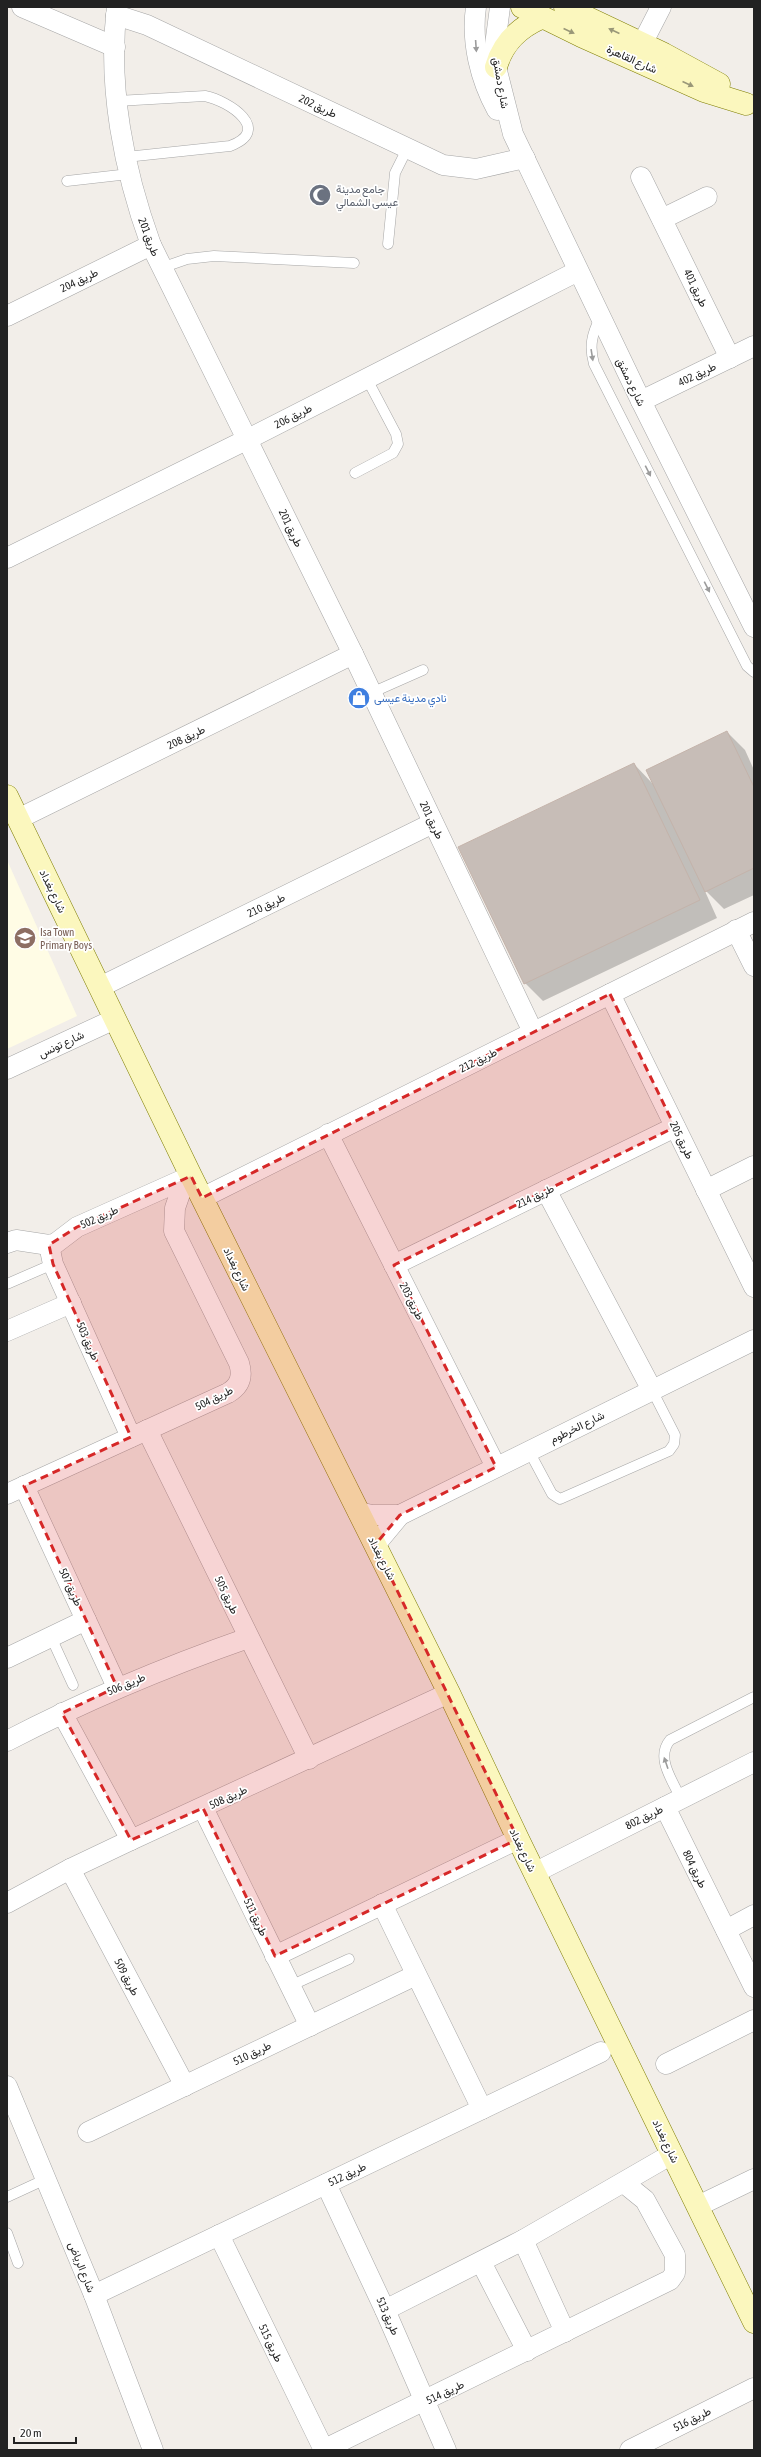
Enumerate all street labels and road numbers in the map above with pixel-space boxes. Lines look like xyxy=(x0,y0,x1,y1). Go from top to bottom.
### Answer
street label: شارع القاهرة xyxy=(604,43,659,77)
street label: شارع دمشق xyxy=(489,57,511,110)
street label: طريق 202 xyxy=(297,92,339,121)
street label: طريق 201 xyxy=(135,216,162,258)
street label: طريق 204 xyxy=(58,266,100,295)
street label: طريق 401 xyxy=(681,267,710,309)
street label: شارع دمشق xyxy=(612,356,648,409)
street label: طريق 402 xyxy=(676,360,718,389)
street label: طريق 206 xyxy=(272,401,314,431)
street label: طريق 201 xyxy=(276,507,305,549)
street label: طريق 208 xyxy=(165,723,207,752)
street label: طريق 201 xyxy=(417,799,446,841)
street label: شارع بغداد xyxy=(36,867,69,916)
street label: طريق 210 xyxy=(245,891,287,920)
street label: شارع تونس xyxy=(36,1028,87,1062)
street label: طريق 212 xyxy=(457,1045,499,1075)
street label: طريق 205 xyxy=(667,1119,696,1161)
street label: طريق 214 xyxy=(514,1182,556,1211)
street label: طريق 502 xyxy=(78,1203,120,1232)
street label: شارع بغداد xyxy=(220,1245,253,1294)
street label: طريق 203 xyxy=(397,1280,427,1322)
street label: طريق 503 xyxy=(73,1320,102,1362)
street label: طريق 504 xyxy=(193,1383,235,1413)
street label: شارع الخرطوم xyxy=(548,1409,607,1447)
street label: شارع بغداد xyxy=(364,1534,398,1583)
street label: طريق 507 xyxy=(56,1566,85,1608)
street label: طريق 505 xyxy=(212,1574,241,1616)
street label: طريق 506 xyxy=(105,1671,147,1698)
street label: طريق 508 xyxy=(207,1783,249,1812)
street label: طريق 802 xyxy=(623,1802,665,1832)
street label: شارع بغداد xyxy=(506,1826,539,1875)
street label: طريق 804 xyxy=(680,1848,709,1890)
street label: طريق 511 xyxy=(241,1896,270,1938)
street label: طريق 509 xyxy=(111,1956,142,1998)
street label: طريق 510 xyxy=(231,2039,273,2068)
street label: شارع بغداد xyxy=(649,2117,682,2166)
street label: طريق 512 xyxy=(326,2160,368,2189)
street label: شارع الرياض xyxy=(65,2240,98,2295)
street label: طريق 513 xyxy=(373,2295,402,2337)
street label: طريق 515 xyxy=(256,2322,285,2364)
street label: طريق 514 xyxy=(424,2378,466,2407)
street label: طريق 516 xyxy=(671,2404,713,2434)

